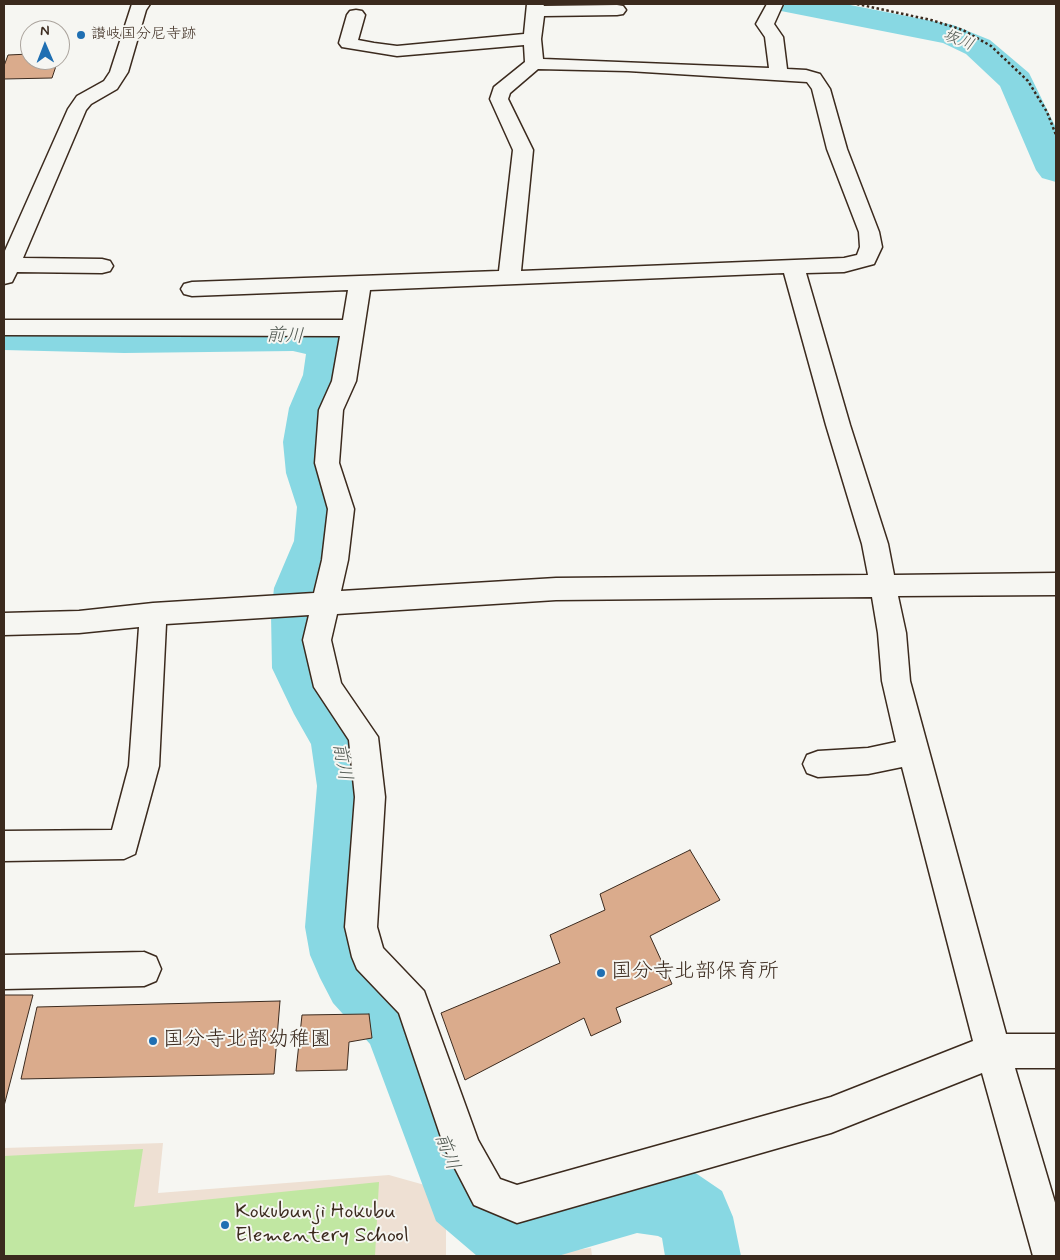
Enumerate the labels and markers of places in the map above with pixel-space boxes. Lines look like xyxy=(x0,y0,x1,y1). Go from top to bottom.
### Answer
place label: 讃岐国分尼寺跡 xyxy=(91,26,196,44)
marker: 讃岐国分尼寺跡 xyxy=(75,29,87,41)
place label: 国分寺北部保育所 xyxy=(611,960,779,986)
marker: 国分寺北部保育所 xyxy=(595,967,607,979)
place label: 国分寺北部幼稚園 xyxy=(163,1028,331,1054)
marker: 国分寺北部幼稚園 xyxy=(147,1035,159,1047)
place label: Kokubunji Hokubu Elementery School xyxy=(235,1200,409,1250)
marker: Kokubunji Hokubu Elementery School xyxy=(219,1219,231,1231)

